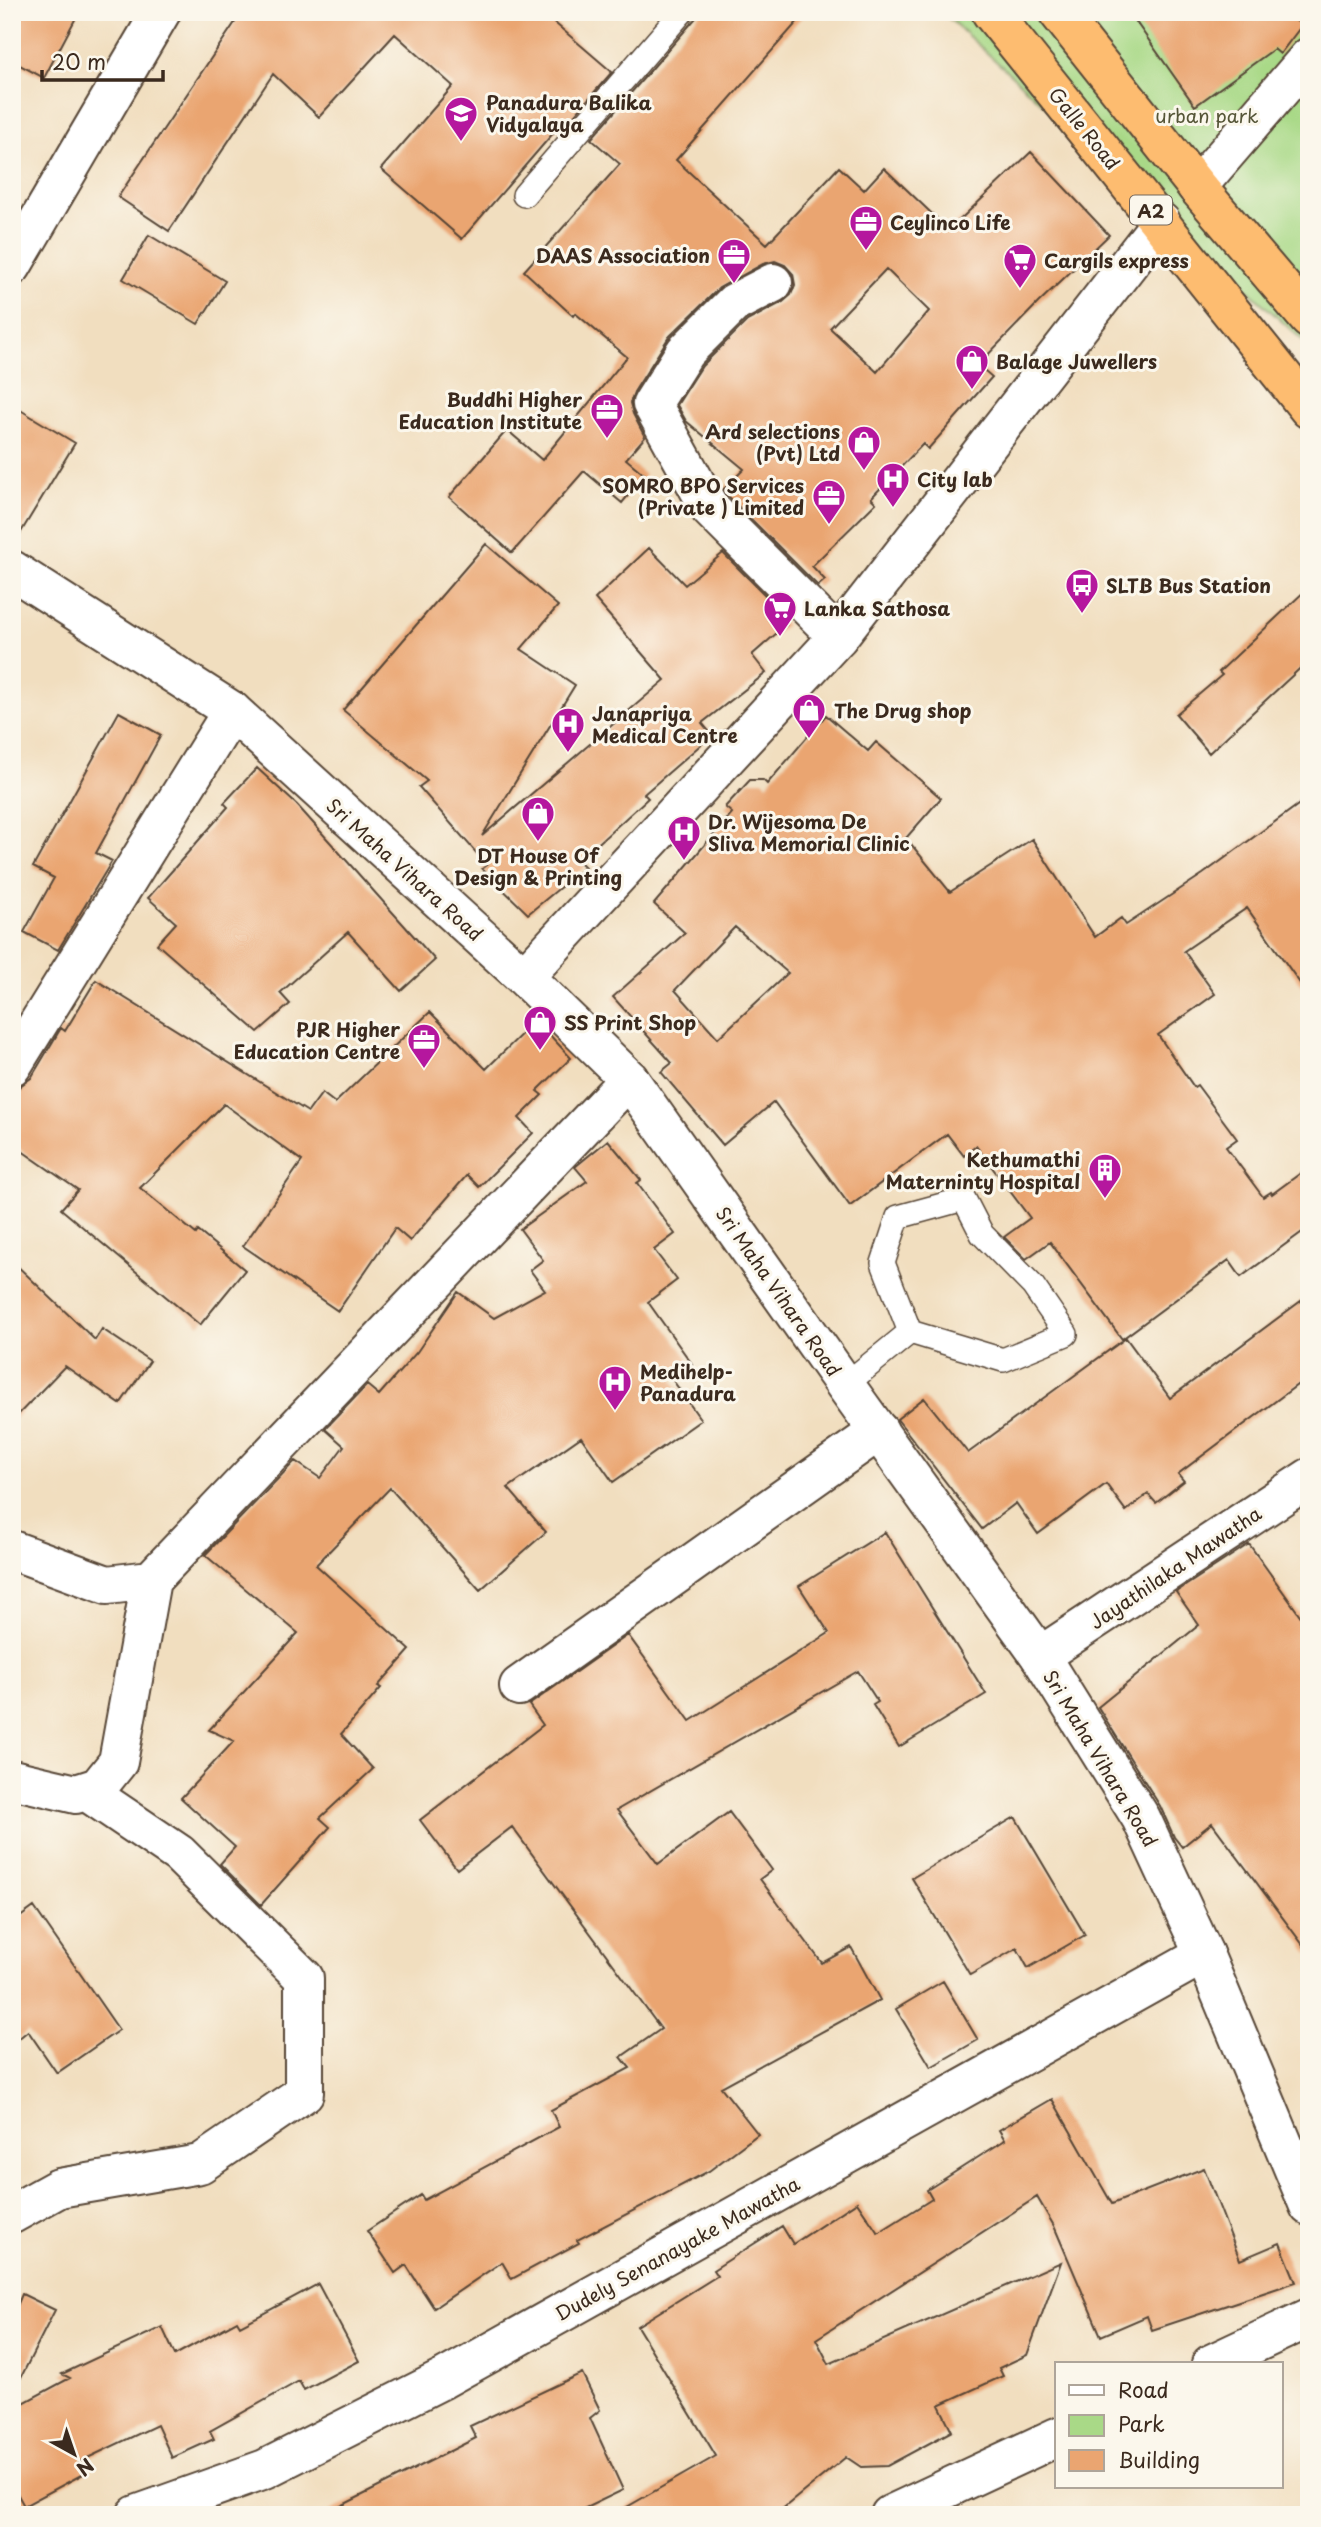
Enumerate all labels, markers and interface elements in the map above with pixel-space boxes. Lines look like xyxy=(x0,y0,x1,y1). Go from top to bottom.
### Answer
scale bar xyxy=(42,38,163,82)
text: 20 m xyxy=(52,45,106,77)
street label: Galle Road xyxy=(1043,81,1127,175)
place label: Panadura Balika Vidyalaya xyxy=(486,88,652,138)
school or university icon: Panadura Balika Vidyalaya xyxy=(442,94,480,143)
park label: urban park xyxy=(1155,101,1259,129)
road number: A2 xyxy=(1130,196,1172,224)
office icon: Ceylinco Life xyxy=(847,203,885,252)
place label: Ceylinco Life xyxy=(890,208,1011,236)
office icon: DAAS Association xyxy=(715,236,753,285)
place label: DAAS Association xyxy=(536,241,710,269)
supermarket icon: Cargils express xyxy=(1001,241,1039,290)
place label: Cargils express xyxy=(1044,246,1189,274)
shop icon: Balage Juwellers xyxy=(953,342,991,391)
place label: Balage Juwellers xyxy=(996,347,1157,375)
place label: Buddhi Higher Education Institute xyxy=(399,385,582,435)
office icon: Buddhi Higher Education Institute xyxy=(588,391,626,440)
place label: Ard selections (Pvt) Ltd xyxy=(705,417,840,467)
shop icon: Ard selections (Pvt) Ltd xyxy=(845,423,883,472)
hospital icon: City lab xyxy=(874,460,912,509)
place label: City lab xyxy=(917,465,993,493)
place label: SOMRO BPO Services (Private ) Limited xyxy=(602,471,804,521)
office icon: SOMRO BPO Services (Private ) Limited xyxy=(810,477,848,526)
bus stop icon: SLTB Bus Station xyxy=(1063,566,1101,615)
place label: SLTB Bus Station xyxy=(1106,571,1271,599)
supermarket icon: Lanka Sathosa xyxy=(761,589,799,638)
place label: Lanka Sathosa xyxy=(804,594,950,622)
shop icon: The Drug shop xyxy=(790,691,828,740)
place label: The Drug shop xyxy=(834,696,971,724)
place label: Janapriya Medical Centre xyxy=(592,699,738,749)
hospital icon: Janapriya Medical Centre xyxy=(549,705,587,754)
street label: Sri Maha Vihara Road xyxy=(321,791,489,947)
shop icon: DT House Of Design & Printing xyxy=(519,794,557,843)
place label: Dr. Wijesoma De Sliva Memorial Clinic xyxy=(708,807,910,857)
hospital icon: Dr. Wijesoma De Sliva Memorial Clinic xyxy=(665,813,703,862)
place label: DT House Of Design & Printing xyxy=(454,841,622,891)
shop icon: SS Print Shop xyxy=(521,1003,559,1052)
place label: SS Print Shop xyxy=(564,1008,696,1036)
place label: PJR Higher Education Centre xyxy=(234,1015,400,1065)
office icon: PJR Higher Education Centre xyxy=(405,1021,443,1070)
place label: Kethumathi Materninty Hospital xyxy=(886,1145,1080,1195)
building icon: Kethumathi Materninty Hospital xyxy=(1086,1151,1124,1200)
street label: Sri Maha Vihara Road xyxy=(710,1200,848,1382)
place label: Medihelp- Panadura xyxy=(640,1357,736,1407)
hospital icon: Medihelp- Panadura xyxy=(596,1363,634,1412)
street label: Jayathilaka Mawatha xyxy=(1084,1499,1267,1635)
street label: Sri Maha Vihara Road xyxy=(1037,1664,1165,1852)
street label: Dudely Senanayake Mawatha xyxy=(550,2169,804,2327)
legend xyxy=(1055,2362,1282,2488)
text: Road xyxy=(1118,2373,1169,2405)
text: Park xyxy=(1118,2407,1165,2439)
north arrow xyxy=(38,2418,108,2488)
text: Building xyxy=(1118,2443,1200,2475)
text: N xyxy=(71,2452,100,2483)

